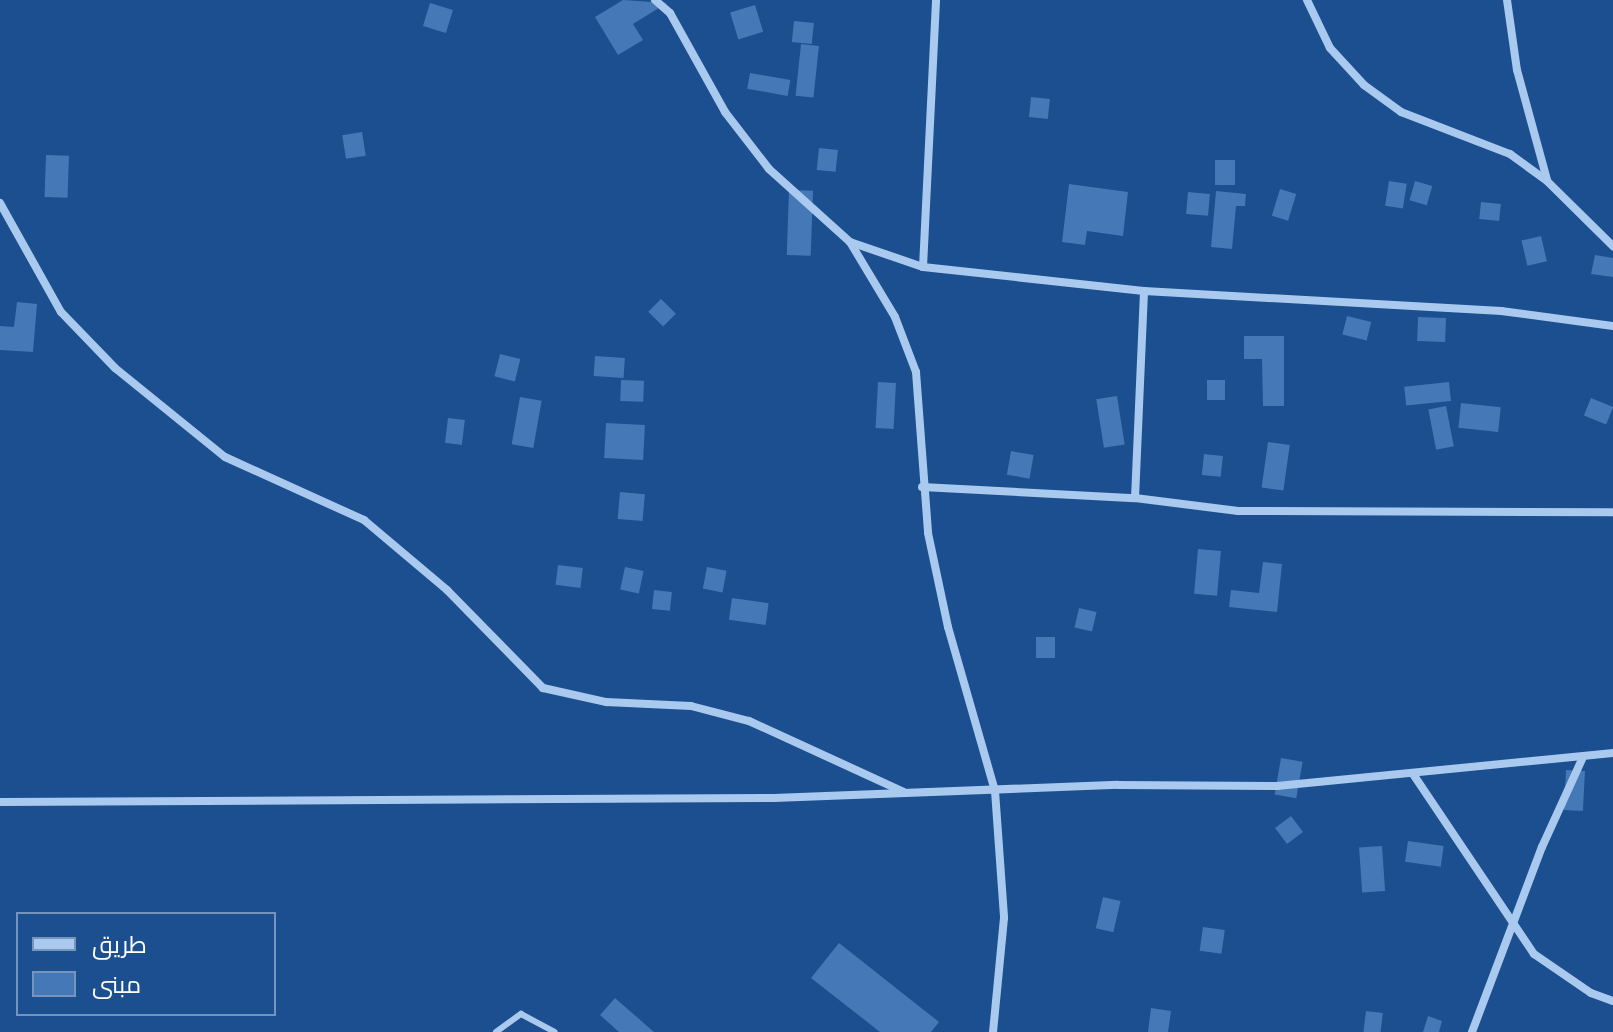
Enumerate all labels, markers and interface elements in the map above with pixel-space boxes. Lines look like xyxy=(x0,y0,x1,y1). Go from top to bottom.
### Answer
legend xyxy=(16,912,276,1016)
text: طريق xyxy=(92,930,147,959)
text: مبنى xyxy=(92,970,141,999)

